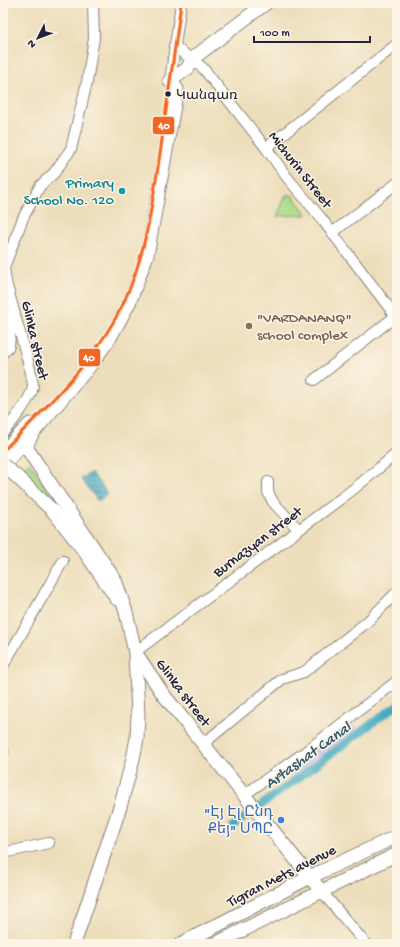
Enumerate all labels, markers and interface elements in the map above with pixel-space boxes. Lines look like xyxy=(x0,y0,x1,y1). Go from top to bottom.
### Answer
north arrow xyxy=(18,18,58,58)
scale bar xyxy=(254,18,370,44)
text: 100 m xyxy=(259,27,290,41)
text: N xyxy=(25,37,39,50)
place label: Կանգառ xyxy=(176,88,238,105)
marker: Կանգառ xyxy=(163,89,173,99)
line badge: 40 xyxy=(152,116,175,135)
text: 40 xyxy=(157,121,170,133)
street label: Michurin Street xyxy=(264,128,336,214)
place label: Primary School No. 120 xyxy=(24,175,115,210)
marker: Primary School No. 120 xyxy=(117,186,127,196)
street label: Glinka street xyxy=(16,299,52,383)
place label: "VARDANANQ" school complex xyxy=(257,310,352,345)
marker: "VARDANANQ" school complex xyxy=(244,321,254,331)
line badge: 40 xyxy=(78,348,101,367)
text: 40 xyxy=(82,353,95,365)
street label: Burnazyan street xyxy=(209,502,308,583)
street label: Glinka street xyxy=(151,656,215,732)
water label: Artashat Canal xyxy=(262,718,357,794)
place label: "Էյ Էլ Ընդ Քեյ" ՍՊԸ xyxy=(204,803,273,839)
marker: "Էյ Էլ Ընդ Քեյ" ՍՊԸ xyxy=(276,815,286,825)
street label: Tigran Mets avenue xyxy=(224,841,340,912)

